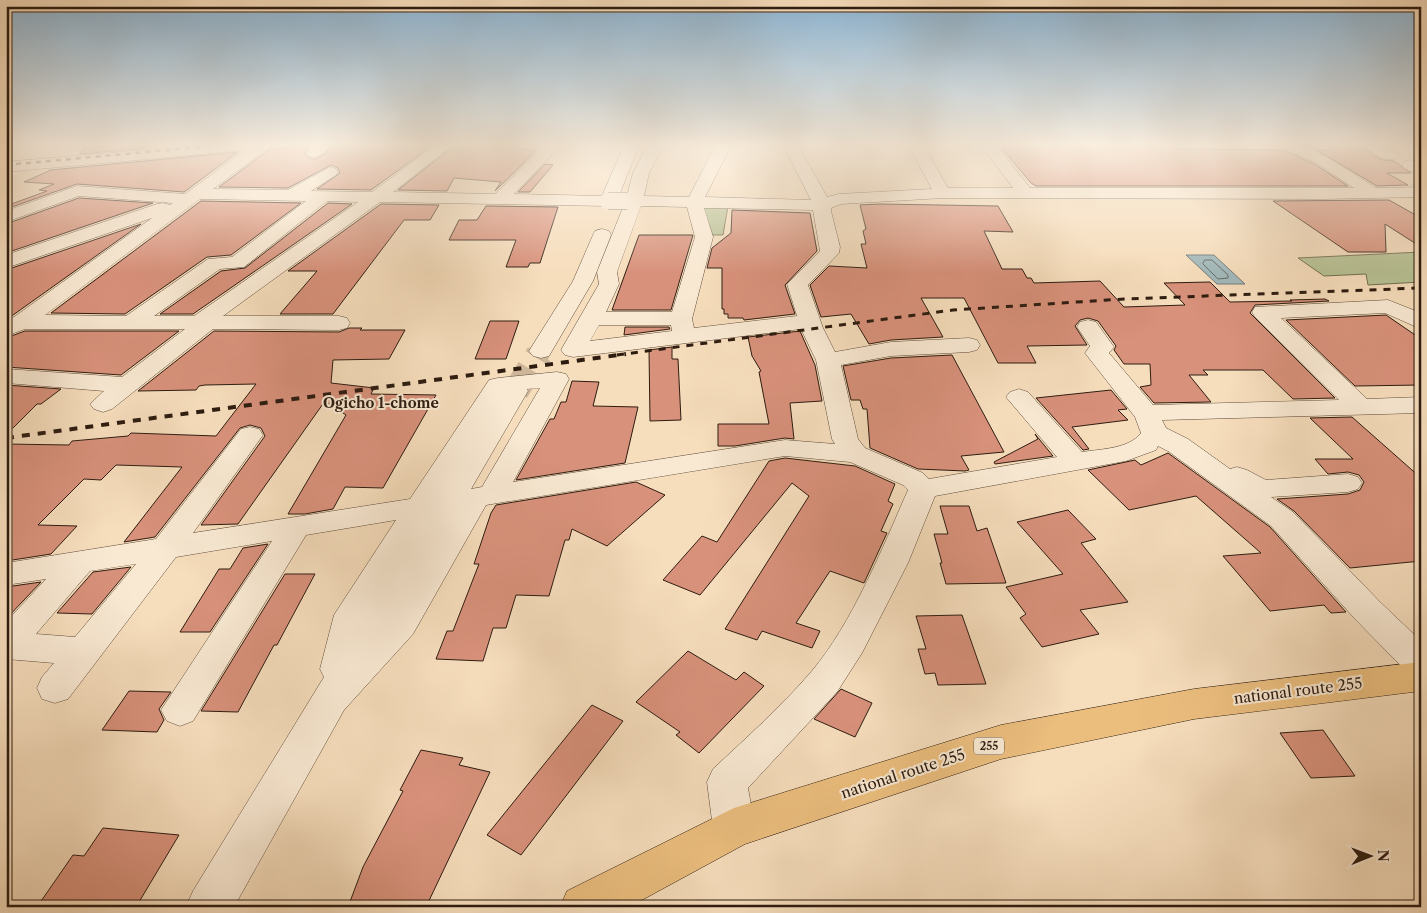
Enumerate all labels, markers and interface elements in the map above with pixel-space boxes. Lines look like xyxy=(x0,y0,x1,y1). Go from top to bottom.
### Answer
district label: Ogicho 1-chome xyxy=(323,394,439,412)
street label: national route 255 xyxy=(1233,673,1363,708)
road number: 255 xyxy=(974,738,1004,754)
street label: national route 255 xyxy=(838,745,967,803)
north arrow xyxy=(1344,830,1394,880)
text: N xyxy=(1374,850,1392,862)

